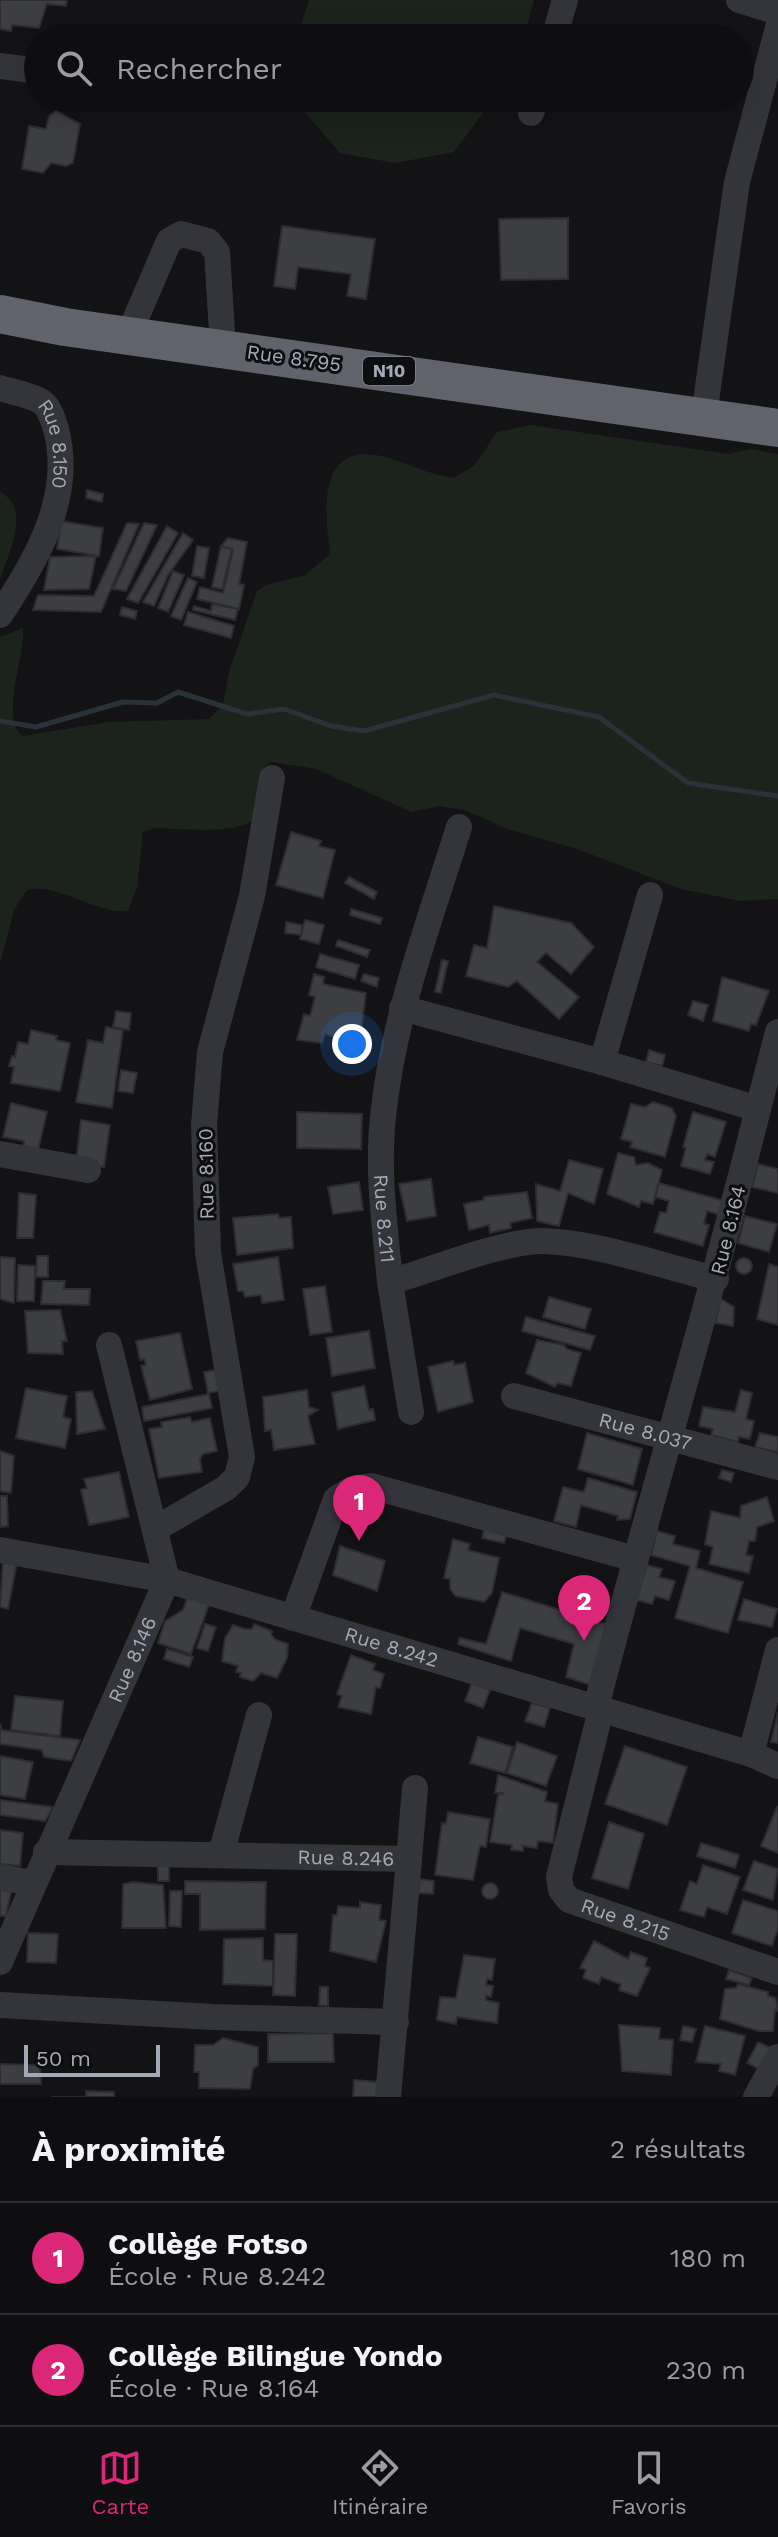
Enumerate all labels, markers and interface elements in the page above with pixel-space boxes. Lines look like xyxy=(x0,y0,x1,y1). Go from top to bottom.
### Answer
search box xyxy=(24,24,754,112)
icon: search xyxy=(52,46,96,90)
text: Rechercher xyxy=(116,51,282,86)
street label: Rue 8.795 xyxy=(245,340,343,376)
road number: N10 xyxy=(363,357,415,385)
street label: Rue 8.150 xyxy=(33,394,73,490)
your location xyxy=(332,1024,372,1064)
street label: Rue 8.160 xyxy=(193,1128,219,1220)
street label: Rue 8.211 xyxy=(369,1174,400,1264)
street label: Rue 8.164 xyxy=(705,1183,751,1277)
street label: Rue 8.037 xyxy=(596,1407,694,1455)
pin: 1 xyxy=(333,1475,385,1541)
pin: 2 xyxy=(558,1575,610,1641)
street label: Rue 8.146 xyxy=(103,1613,161,1706)
street label: Rue 8.242 xyxy=(342,1622,441,1672)
street label: Rue 8.246 xyxy=(297,1845,395,1871)
street label: Rue 8.215 xyxy=(578,1893,673,1946)
scale bar xyxy=(24,2041,160,2077)
text: 50 m xyxy=(36,2046,91,2071)
text: À proximité xyxy=(32,2129,226,2169)
text: 2 résultats xyxy=(610,2134,746,2164)
text: Collège Fotso xyxy=(108,2226,308,2261)
text: 1 xyxy=(52,2243,64,2273)
text: 180 m xyxy=(670,2243,746,2273)
text: École · Rue 8.242 xyxy=(108,2261,326,2291)
text: Collège Bilingue Yondo xyxy=(108,2338,443,2373)
text: 2 xyxy=(50,2355,66,2385)
text: 230 m xyxy=(666,2355,746,2385)
text: École · Rue 8.164 xyxy=(108,2373,319,2403)
tab: Carte xyxy=(91,2446,149,2519)
tab: Itinéraire xyxy=(332,2446,428,2519)
tab: Favoris xyxy=(611,2446,687,2519)

